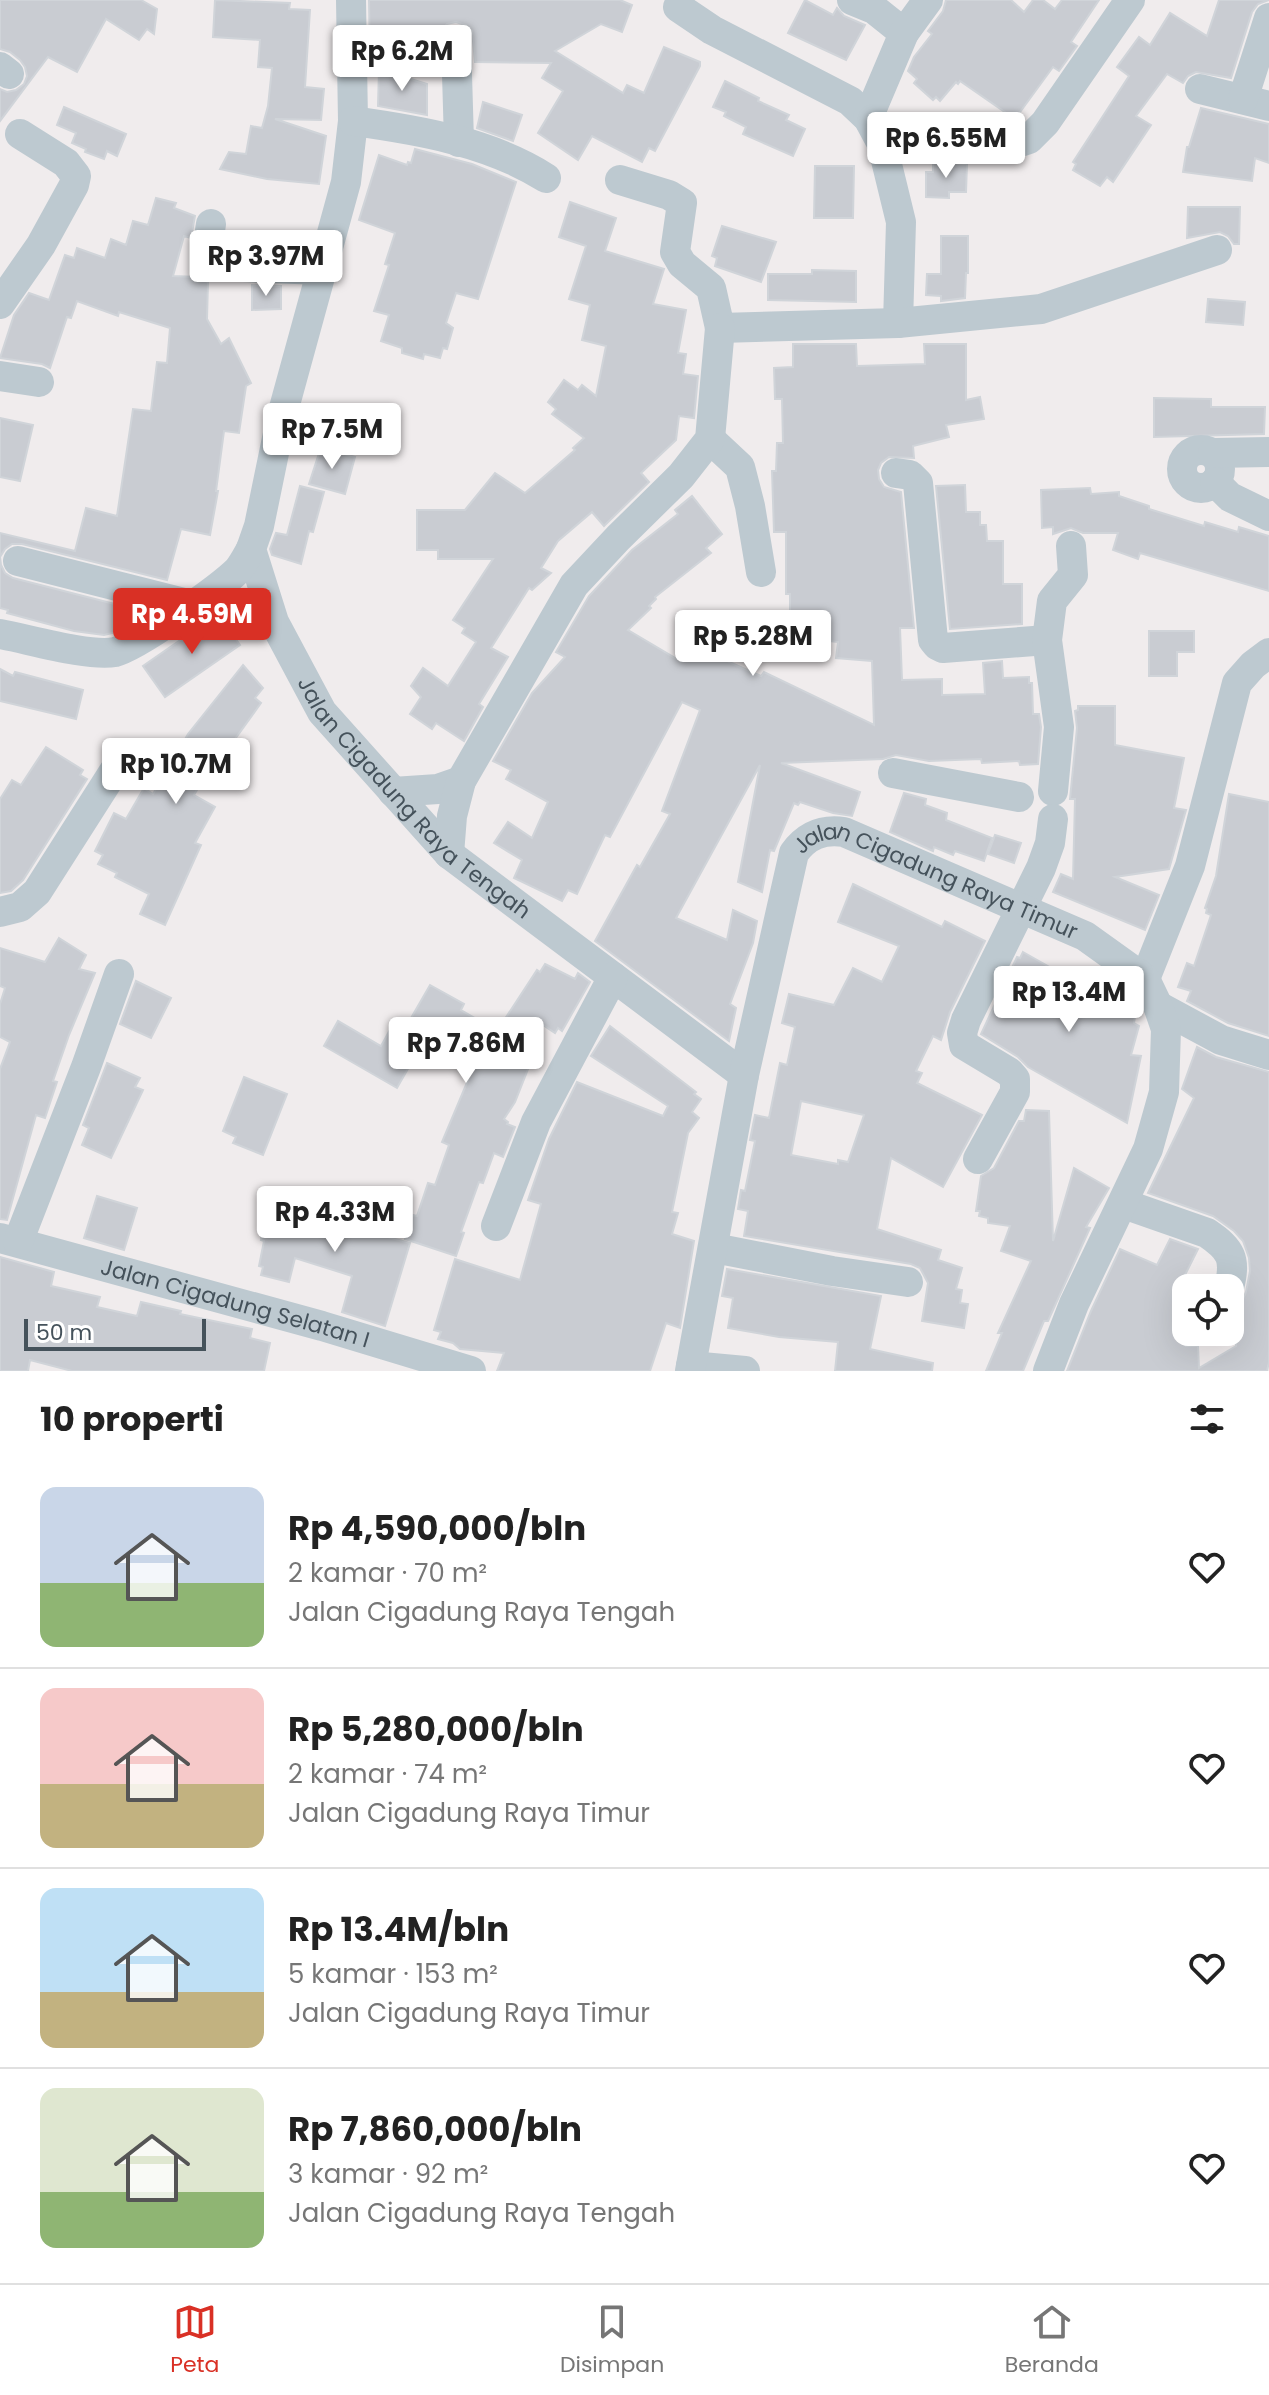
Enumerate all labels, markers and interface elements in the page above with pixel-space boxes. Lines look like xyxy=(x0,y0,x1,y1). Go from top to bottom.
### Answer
pin: Rp 6.2M xyxy=(328,25,476,93)
text: Rp 6.2M xyxy=(351,33,453,69)
pin: Rp 6.55M xyxy=(863,112,1029,180)
text: Rp 6.55M xyxy=(885,120,1007,156)
pin: Rp 3.97M xyxy=(183,230,349,298)
text: Rp 3.97M xyxy=(208,238,324,274)
pin: Rp 7.5M xyxy=(258,403,406,471)
text: Rp 7.5M xyxy=(281,411,383,447)
pin: Rp 4.59M xyxy=(109,588,275,656)
text: Rp 4.59M xyxy=(131,596,253,632)
pin: Rp 5.28M xyxy=(670,610,836,678)
text: Rp 5.28M xyxy=(693,618,813,654)
street label: Jalan Cigadung Raya Tengah xyxy=(290,671,537,926)
pin: Rp 10.7M xyxy=(93,738,259,806)
text: Rp 10.7M xyxy=(120,746,232,782)
street label: Jalan Cigadung Raya Timur xyxy=(786,816,1083,947)
pin: Rp 13.4M xyxy=(986,966,1152,1034)
text: Rp 13.4M xyxy=(1012,974,1126,1010)
pin: Rp 7.86M xyxy=(383,1017,549,1085)
text: Rp 7.86M xyxy=(407,1025,525,1061)
pin: Rp 4.33M xyxy=(252,1186,418,1254)
text: Rp 4.33M xyxy=(275,1194,395,1230)
street label: Jalan Cigadung Selatan I xyxy=(97,1251,373,1356)
map controls xyxy=(1172,1274,1244,1346)
button: locate xyxy=(1172,1274,1244,1346)
scale bar xyxy=(24,1315,206,1351)
text: 50 m xyxy=(36,1317,92,1348)
text: 10 properti xyxy=(40,1395,224,1443)
icon: filters xyxy=(1185,1397,1229,1441)
text: Rp 4,590,000/bln xyxy=(288,1504,586,1552)
icon: home xyxy=(104,1519,200,1615)
icon: heart xyxy=(1185,1545,1229,1589)
text: 2 kamar · 70 m² xyxy=(288,1555,487,1591)
text: Jalan Cigadung Raya Tengah xyxy=(288,1594,675,1630)
text: Rp 5,280,000/bln xyxy=(288,1705,584,1753)
icon: home xyxy=(104,1720,200,1816)
icon: heart xyxy=(1185,1746,1229,1790)
text: 2 kamar · 74 m² xyxy=(288,1756,487,1792)
text: Jalan Cigadung Raya Timur xyxy=(288,1795,650,1831)
text: Rp 13.4M/bln xyxy=(288,1905,509,1953)
icon: home xyxy=(104,1920,200,2016)
icon: heart xyxy=(1185,1946,1229,1990)
text: 5 kamar · 153 m² xyxy=(288,1956,498,1992)
text: Jalan Cigadung Raya Timur xyxy=(288,1995,650,2031)
text: Rp 7,860,000/bln xyxy=(288,2105,582,2153)
icon: home xyxy=(104,2120,200,2216)
icon: heart xyxy=(1185,2146,1229,2190)
text: 3 kamar · 92 m² xyxy=(288,2156,488,2192)
text: Jalan Cigadung Raya Tengah xyxy=(288,2195,675,2231)
tab: Peta xyxy=(170,2300,219,2381)
tab: Disimpan xyxy=(560,2300,664,2381)
tab: Beranda xyxy=(1005,2300,1099,2381)

